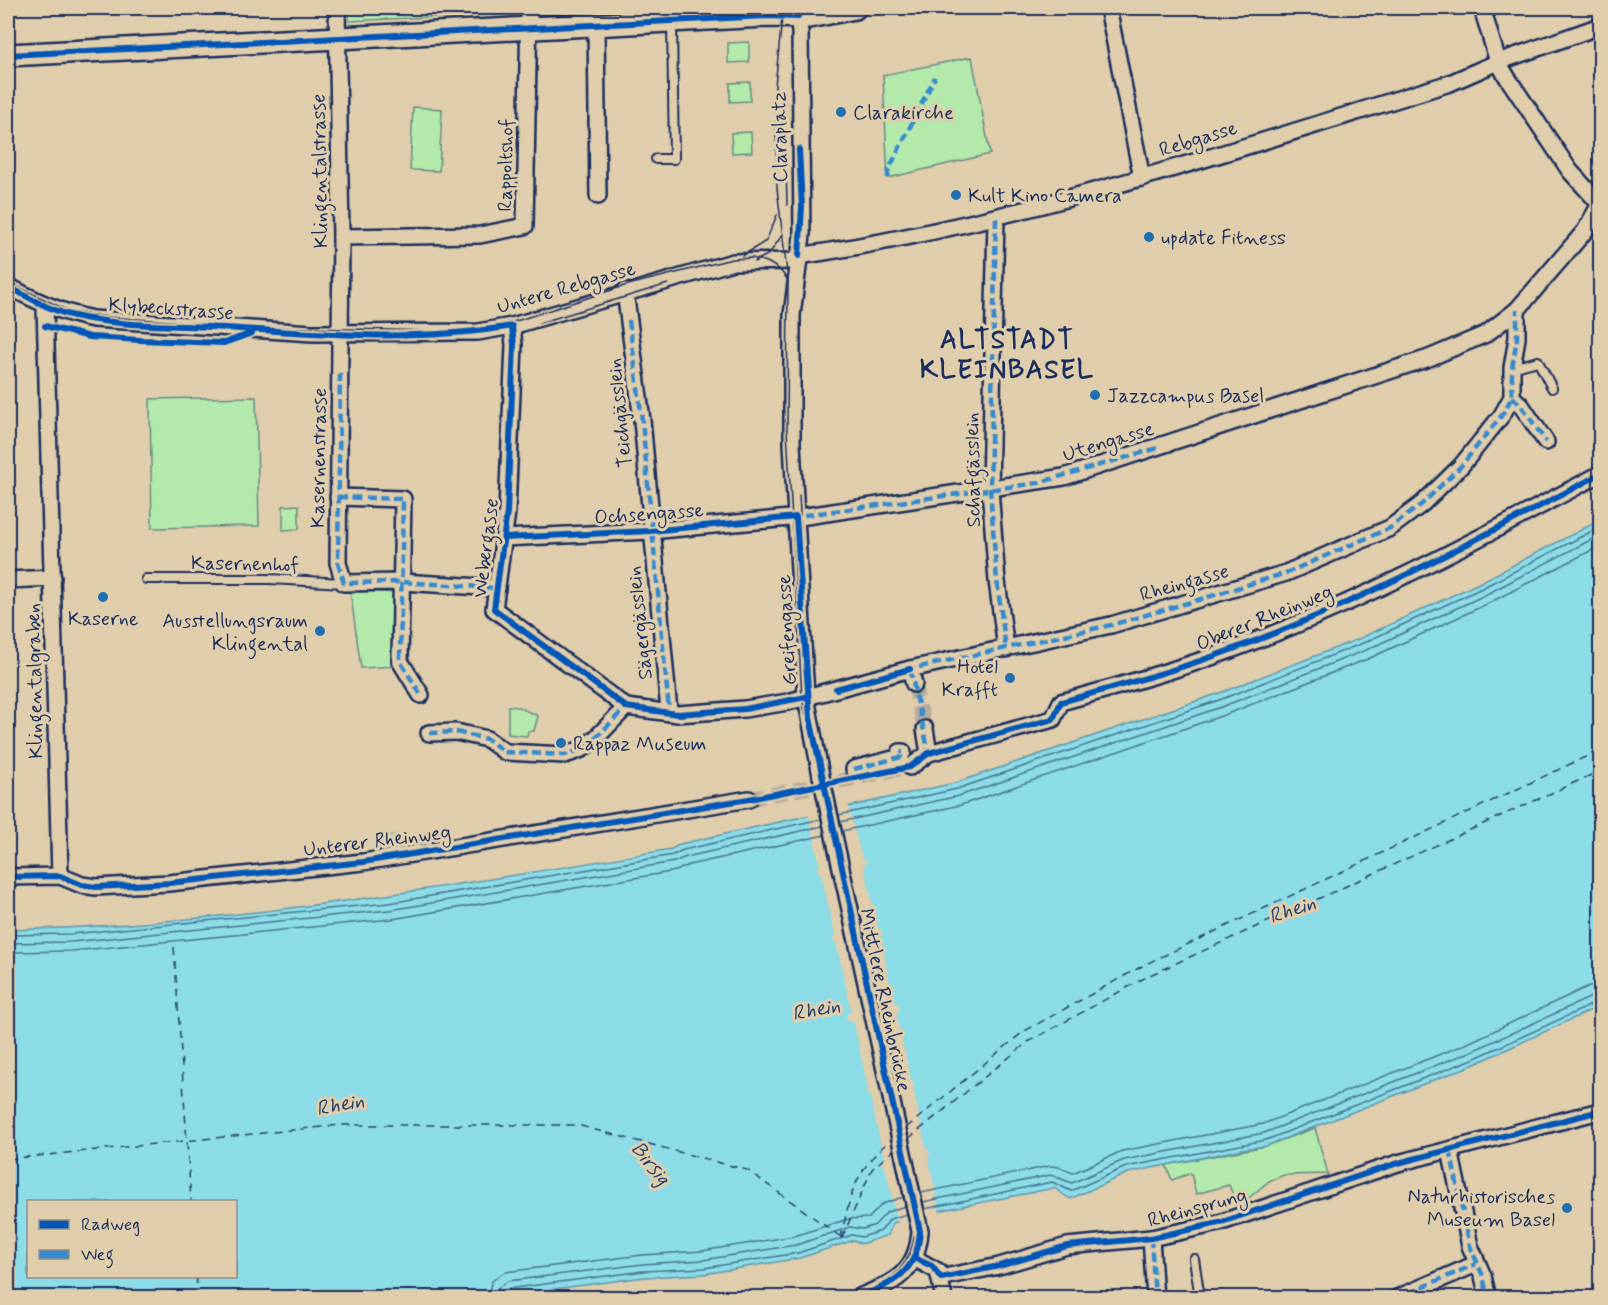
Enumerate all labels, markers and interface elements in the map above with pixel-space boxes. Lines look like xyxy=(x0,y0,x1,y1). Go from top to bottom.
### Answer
street label: Claraplatz xyxy=(766,91,795,183)
street label: Klingentalstrasse xyxy=(306,93,337,248)
place label: Clarakirche xyxy=(853,100,954,127)
marker: Clarakirche xyxy=(834,105,848,119)
street label: Rebgasse xyxy=(1156,115,1241,165)
street label: Rappoltshof xyxy=(492,118,521,212)
place label: Kult Kino Camera xyxy=(968,183,1122,210)
marker: Kult Kino Camera xyxy=(949,188,963,202)
place label: update Fitness xyxy=(1161,225,1286,252)
marker: update Fitness xyxy=(1142,230,1156,244)
street label: Untere Rebgasse xyxy=(494,256,639,322)
street label: Klybeckstrasse xyxy=(107,292,234,327)
district label: ALTSTADT KLEINBASEL xyxy=(920,324,1094,388)
street label: Teichgässlein xyxy=(601,357,640,469)
place label: Jazzcampus Basel xyxy=(1107,383,1264,410)
street label: Kasernenstrasse xyxy=(305,388,334,528)
marker: Jazzcampus Basel xyxy=(1088,388,1102,402)
street label: Schafgässlein xyxy=(959,412,990,528)
street label: Utengasse xyxy=(1059,416,1158,470)
street label: Webergasse xyxy=(467,497,508,600)
street label: Ochsengasse xyxy=(593,497,705,533)
street label: Kasernenhof xyxy=(191,550,299,579)
street label: Rheingasse xyxy=(1137,558,1233,611)
street label: Sägergässlein xyxy=(621,565,661,681)
street label: Greifengasse xyxy=(771,574,805,686)
street label: Oberer Rheinweg xyxy=(1192,579,1337,659)
marker: Kaserne xyxy=(96,590,110,604)
street label: Klingentalgraben xyxy=(21,603,52,759)
place label: Kaserne xyxy=(68,606,138,633)
place label: Ausstellungsraum Klingental xyxy=(162,608,308,660)
marker: Ausstellungsraum Klingental xyxy=(313,624,327,638)
place label: Hotel Krafft xyxy=(942,654,998,704)
marker: Hotel Krafft xyxy=(1003,671,1017,685)
place label: Rappaz Museum xyxy=(573,731,706,758)
marker: Rappaz Museum xyxy=(554,736,568,750)
street label: Unterer Rheinweg xyxy=(302,819,453,865)
water label: Rhein xyxy=(1265,889,1320,931)
street label: Mittlere Rheinbrücke xyxy=(852,906,917,1095)
water label: Rhein xyxy=(790,992,843,1028)
water label: Rhein xyxy=(314,1087,367,1123)
water label: Birsig xyxy=(624,1136,677,1192)
street label: Rheinsprung xyxy=(1145,1182,1250,1236)
place label: Naturhistorisches Museum Basel xyxy=(1407,1184,1555,1234)
legend xyxy=(27,1200,237,1278)
marker: Naturhistorisches Museum Basel xyxy=(1560,1201,1574,1215)
text: Radweg xyxy=(81,1213,140,1237)
text: Weg xyxy=(81,1243,114,1269)

